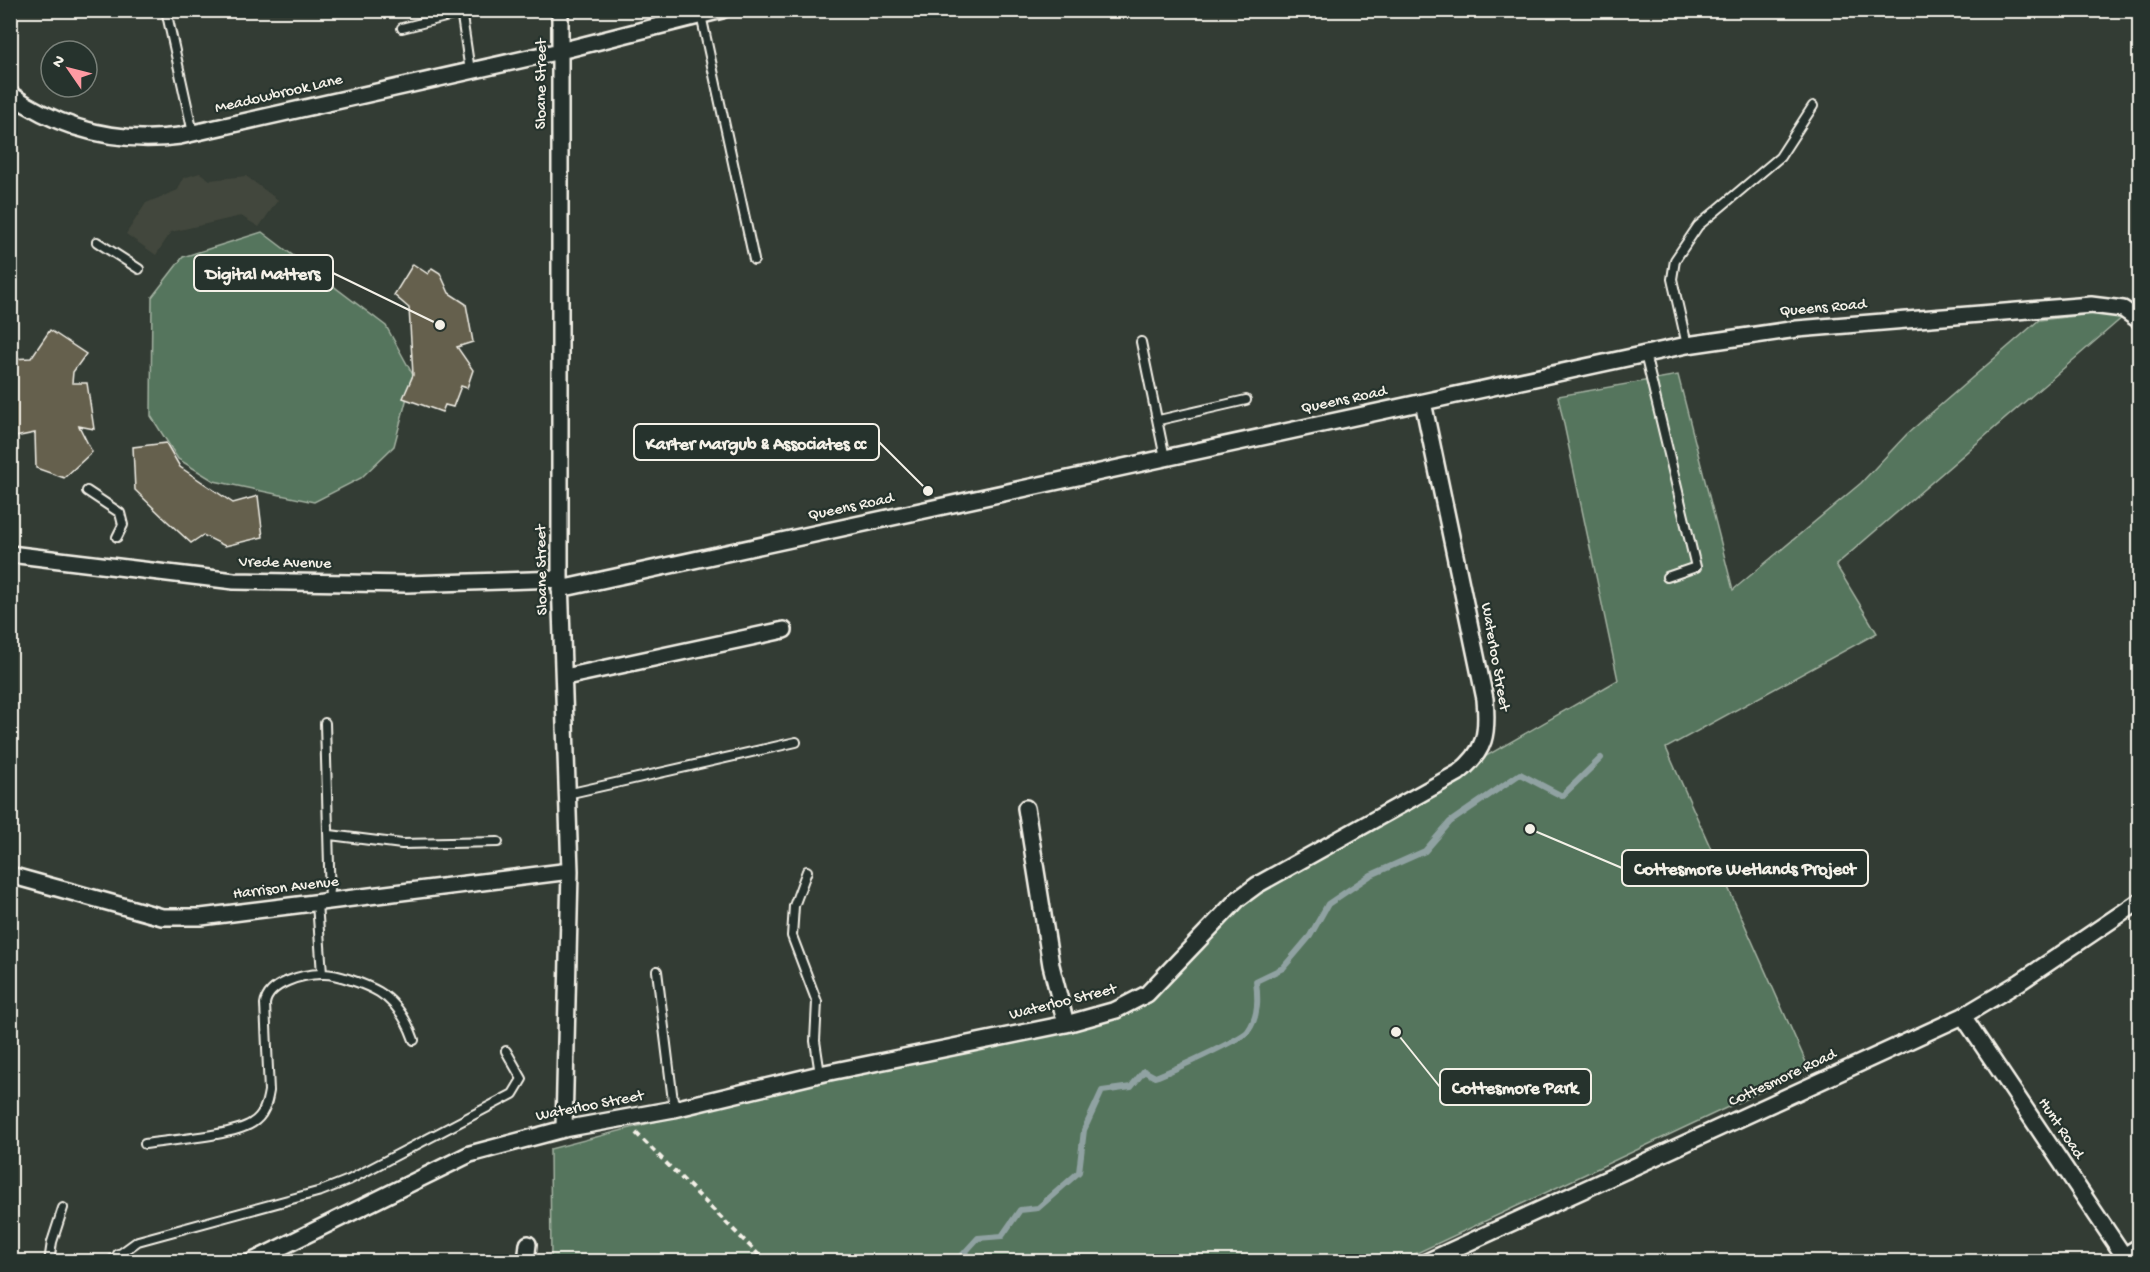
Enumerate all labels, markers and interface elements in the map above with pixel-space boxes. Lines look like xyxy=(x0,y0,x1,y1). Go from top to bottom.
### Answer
street label: Sloane Street xyxy=(533,37,552,129)
north arrow xyxy=(39,39,99,99)
text: N xyxy=(49,52,71,72)
street label: Meadowbrook Lane xyxy=(213,71,345,119)
callout: Digital Matters xyxy=(194,255,333,291)
text: Digital Matters xyxy=(204,265,322,286)
street label: Queens Road xyxy=(1779,296,1869,322)
street label: Queens Road xyxy=(1299,382,1390,419)
callout: Karter Margub & Associates cc xyxy=(634,424,879,460)
text: Karter Margub & Associates cc xyxy=(645,435,867,456)
street label: Queens Road xyxy=(806,489,897,526)
street label: Sloane Street xyxy=(533,523,553,615)
street label: Vrede Avenue xyxy=(238,554,332,574)
street label: Waterloo Street xyxy=(1475,601,1513,714)
callout: Cottesmore Wetlands Project xyxy=(1622,850,1868,886)
text: Cottesmore Wetlands Project xyxy=(1633,860,1857,881)
street label: Harrison Avenue xyxy=(232,873,341,905)
street label: Waterloo Street xyxy=(1008,980,1120,1025)
street label: Cottesmore Road xyxy=(1726,1045,1841,1112)
callout: Cottesmore Park xyxy=(1440,1069,1591,1105)
text: Cottesmore Park xyxy=(1451,1079,1580,1100)
street label: Waterloo Street xyxy=(534,1087,647,1127)
street label: Hunt Road xyxy=(2033,1095,2088,1164)

